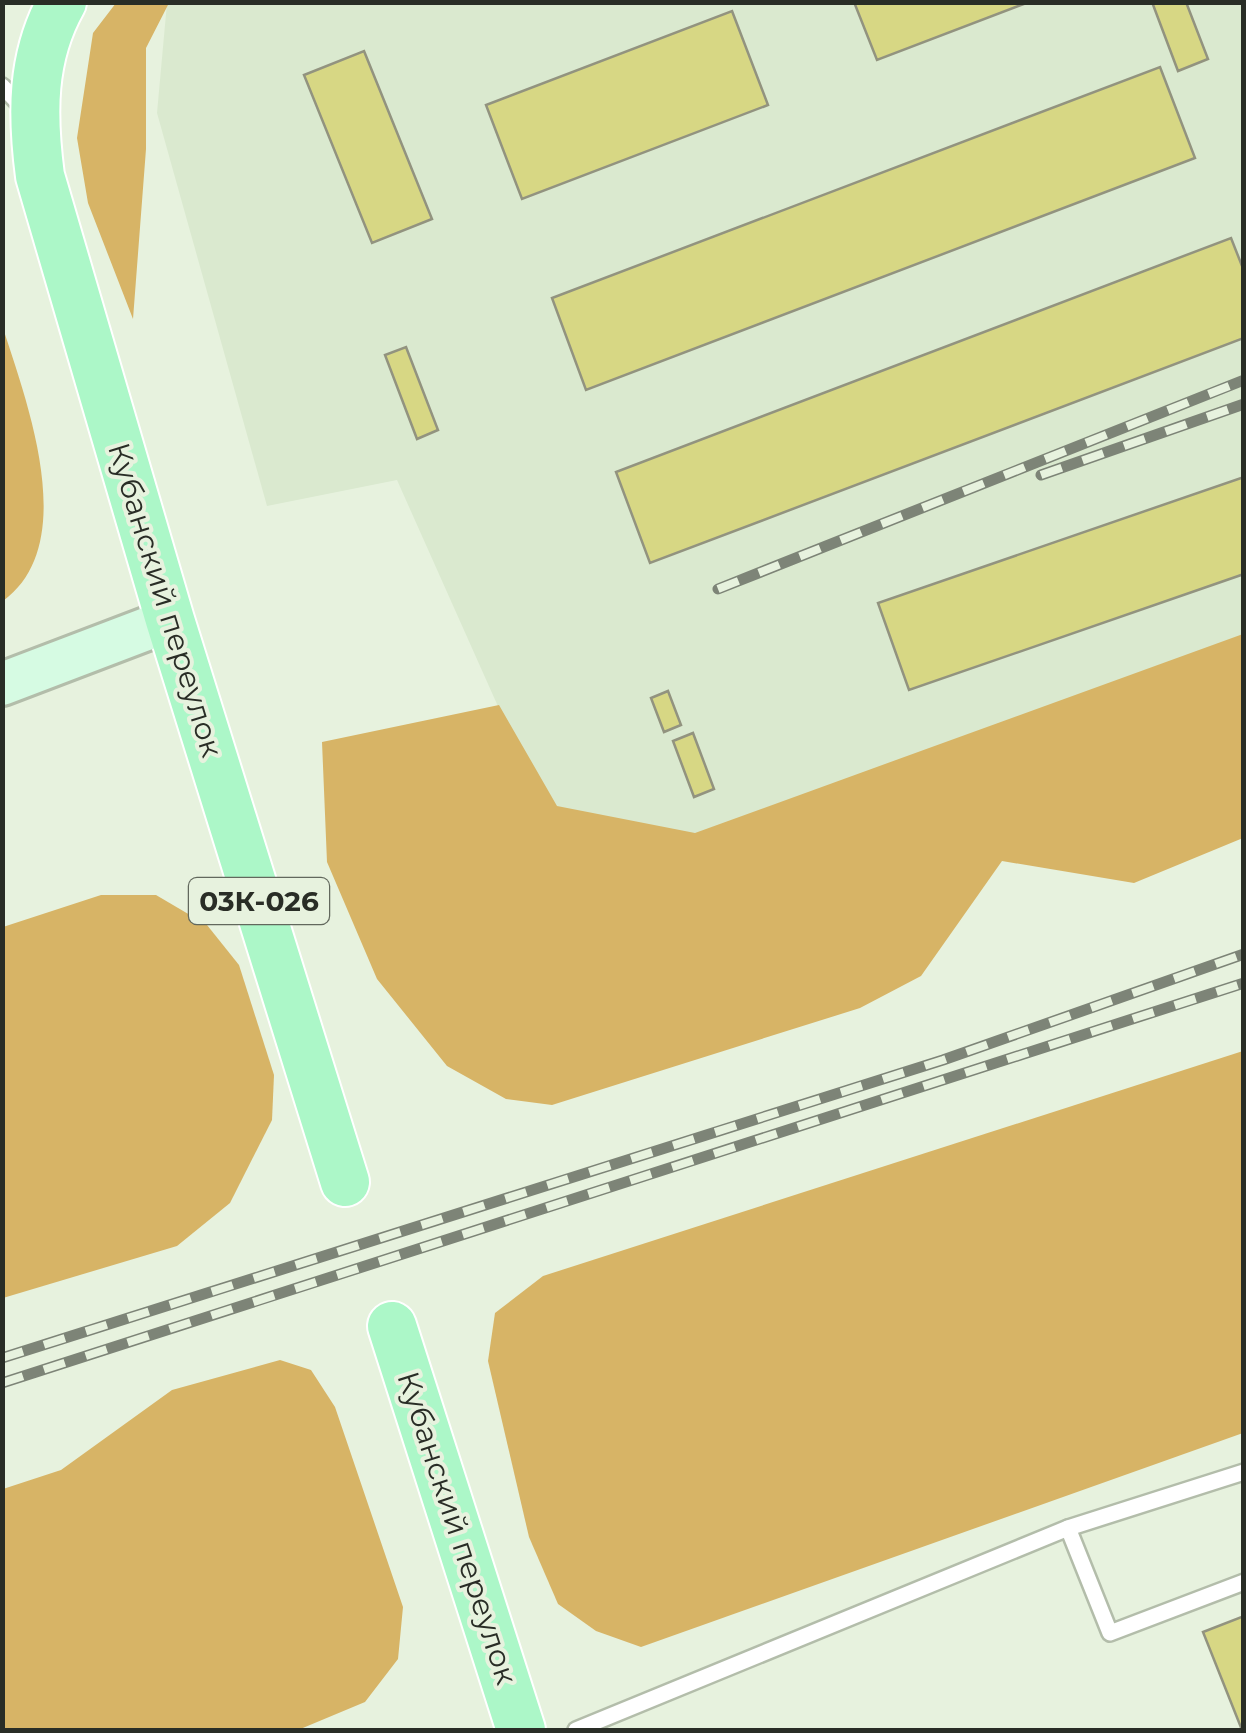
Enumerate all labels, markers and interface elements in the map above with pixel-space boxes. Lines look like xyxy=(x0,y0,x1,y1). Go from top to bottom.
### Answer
street label: Кубанский переулок xyxy=(100,438,231,762)
road number: 03К-026 xyxy=(189,878,329,924)
street label: Кубанский переулок xyxy=(389,1367,526,1689)

